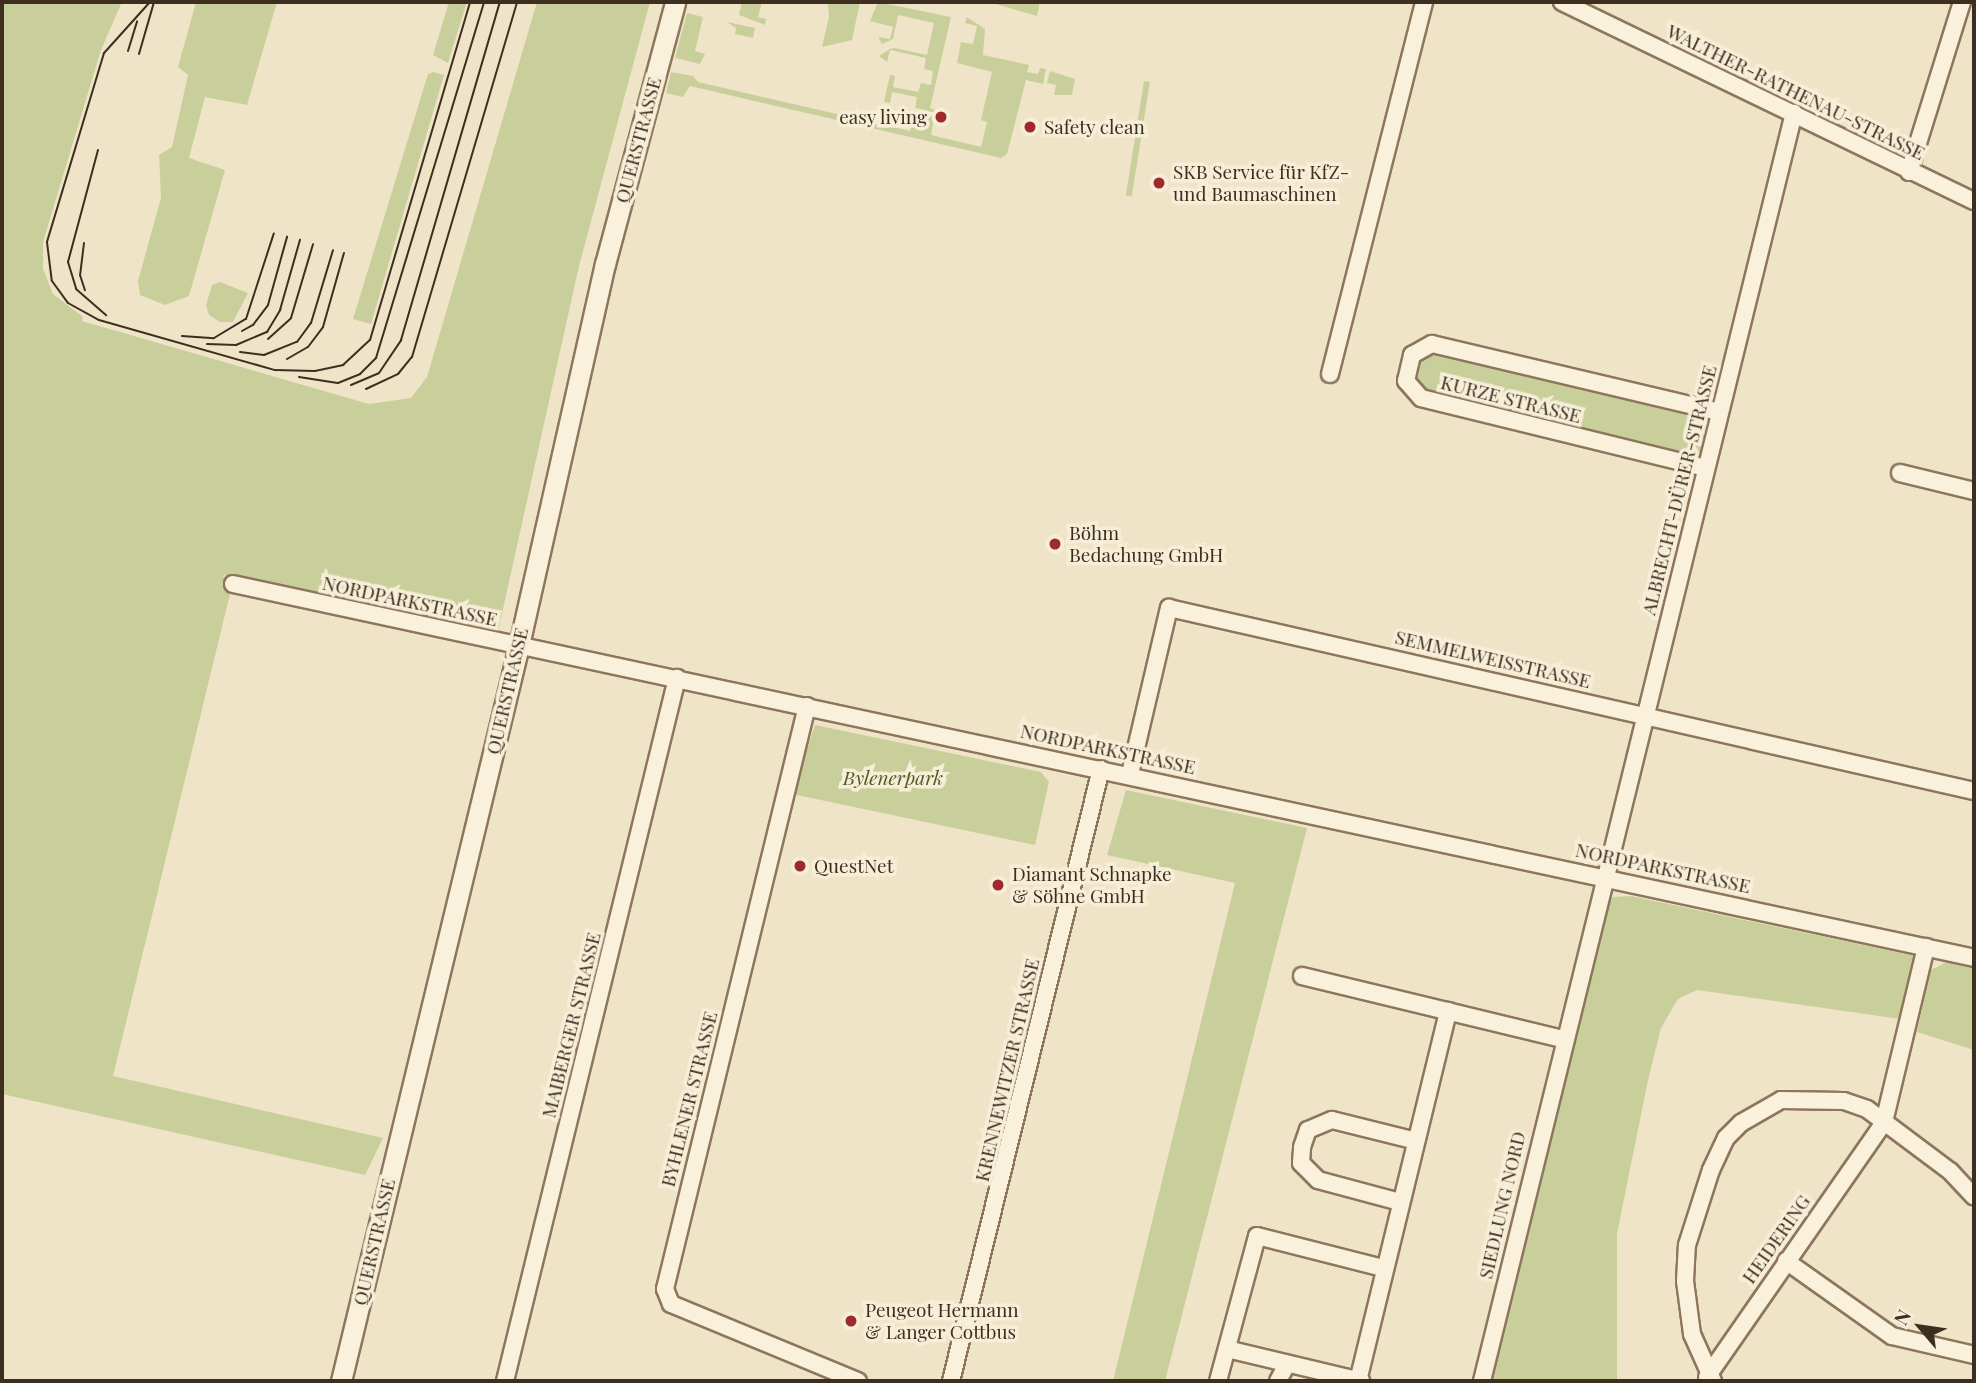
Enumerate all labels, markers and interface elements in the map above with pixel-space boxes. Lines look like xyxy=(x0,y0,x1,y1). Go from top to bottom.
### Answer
street label: WALTHER-RATHENAU-STRASSE xyxy=(1663,19,1929,165)
street label: QUERSTRASSE xyxy=(610,75,666,205)
place label: easy living xyxy=(838,106,927,128)
marker: easy living xyxy=(933,109,949,125)
place label: Safety clean xyxy=(1044,116,1145,138)
marker: Safety clean xyxy=(1022,119,1038,135)
place label: SKB Service für KfZ- und Baumaschinen xyxy=(1173,161,1350,205)
marker: SKB Service für KfZ- und Baumaschinen xyxy=(1151,175,1167,191)
street label: ALBRECHT-DÜRER-STRASSE xyxy=(1637,363,1721,617)
street label: KURZE STRASSE xyxy=(1439,371,1583,427)
place label: Böhm Bedachung GmbH xyxy=(1069,522,1223,566)
marker: Böhm Bedachung GmbH xyxy=(1047,536,1063,552)
street label: NORDPARKSTRASSE xyxy=(320,571,500,631)
street label: QUERSTRASSE xyxy=(481,625,533,757)
street label: SEMMELWEISSTRASSE xyxy=(1393,625,1593,693)
street label: NORDPARKSTRASSE xyxy=(1018,719,1198,779)
park label: Bylenerpark xyxy=(843,767,943,789)
street label: NORDPARKSTRASSE xyxy=(1573,838,1753,898)
place label: QuestNet xyxy=(814,855,893,877)
marker: QuestNet xyxy=(792,858,808,874)
place label: Diamant Schnapke & Söhne GmbH xyxy=(1012,863,1172,907)
marker: Diamant Schnapke & Söhne GmbH xyxy=(990,877,1006,893)
street label: MAIBERGER STRASSE xyxy=(537,930,605,1120)
street label: KRENNEWITZER STRASSE xyxy=(970,956,1044,1184)
street label: BYHLENER STRASSE xyxy=(656,1009,722,1189)
street label: SIEDLUNG NORD xyxy=(1474,1129,1530,1281)
street label: QUERSTRASSE xyxy=(348,1176,400,1308)
street label: HEIDERING xyxy=(1737,1190,1815,1288)
north arrow xyxy=(1885,1292,1955,1362)
place label: Peugeot Hermann & Langer Cottbus xyxy=(865,1299,1019,1343)
text: N xyxy=(1887,1305,1916,1329)
marker: Peugeot Hermann & Langer Cottbus xyxy=(843,1313,859,1329)

